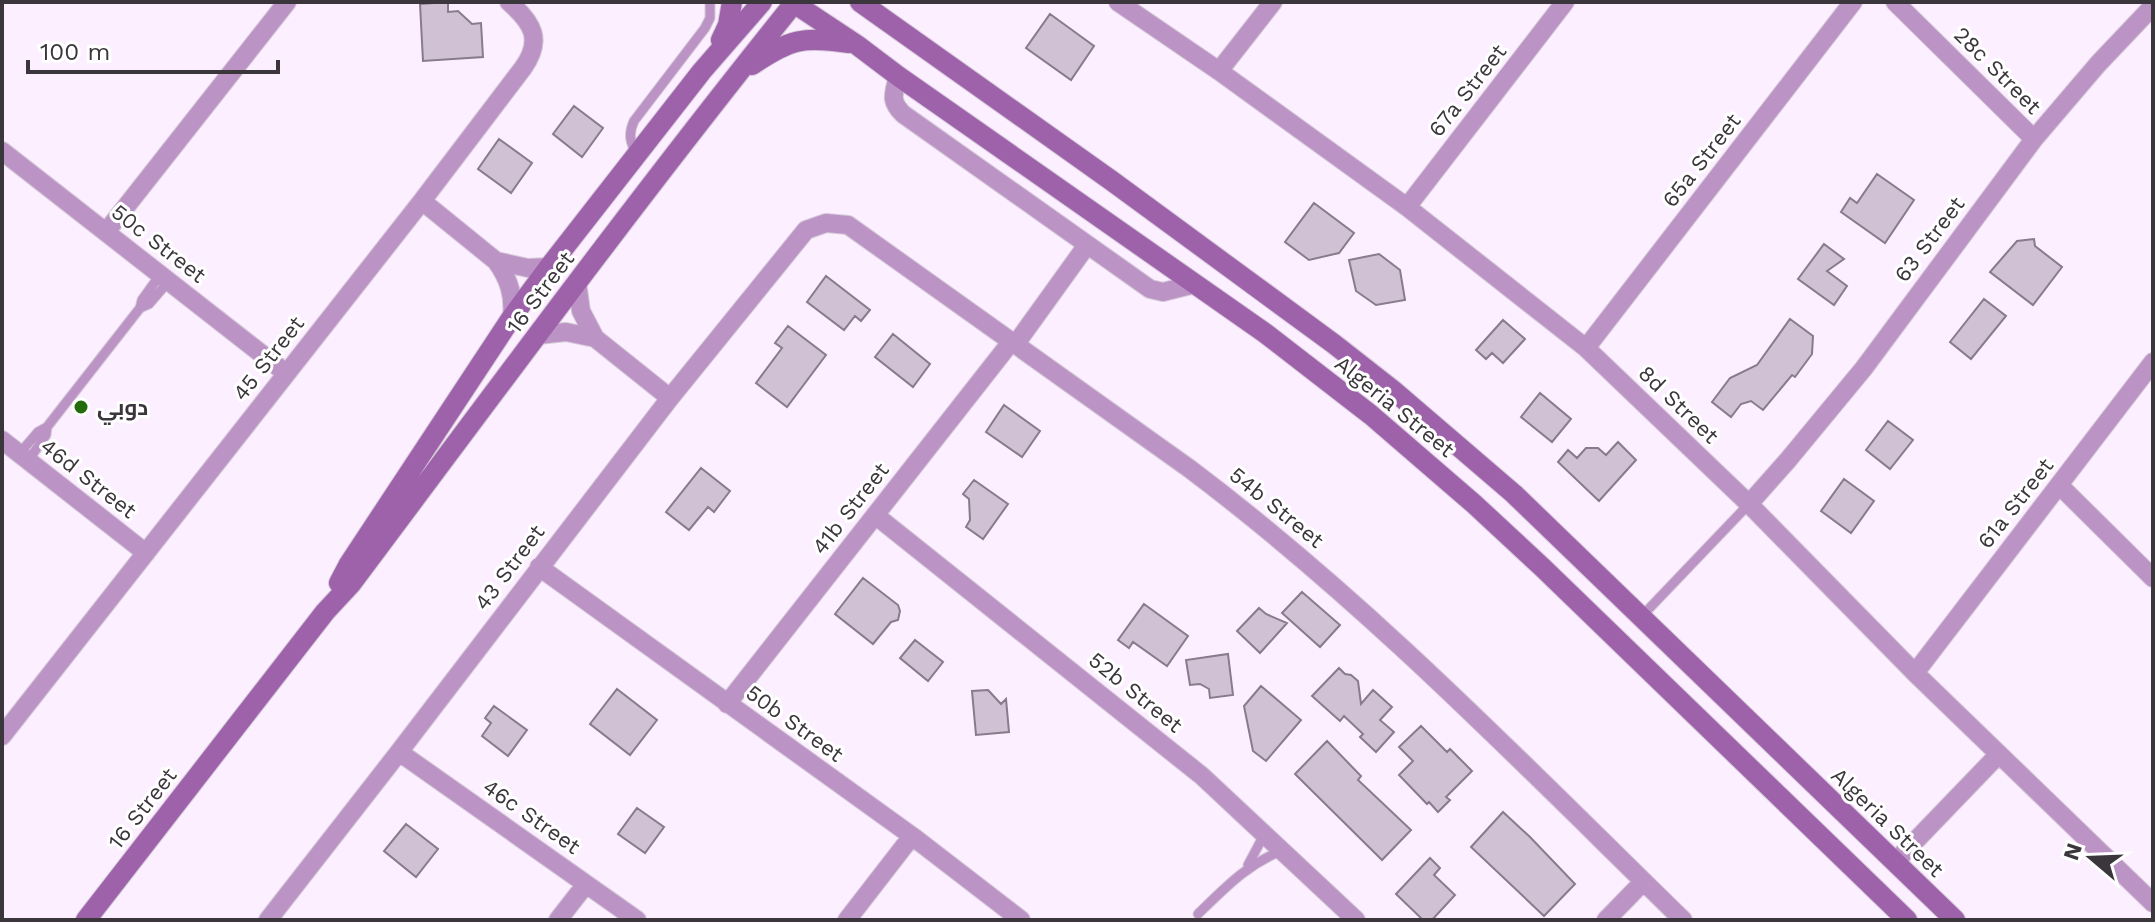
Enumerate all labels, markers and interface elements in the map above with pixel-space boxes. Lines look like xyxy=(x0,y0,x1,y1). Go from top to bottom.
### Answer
street label: 28c Street xyxy=(1949,22,2046,119)
scale bar xyxy=(28,24,278,74)
text: 100 m xyxy=(40,38,110,66)
street label: 67a Street xyxy=(1424,39,1511,142)
street label: 65a Street xyxy=(1657,109,1746,212)
street label: 63 Street xyxy=(1889,192,1969,287)
street label: 50c Street xyxy=(107,199,211,288)
street label: 16 Street xyxy=(502,247,579,338)
street label: 45 Street xyxy=(228,311,309,405)
street label: Algeria Street xyxy=(1330,351,1459,462)
street label: 8d Street xyxy=(1634,360,1724,448)
place label: دوبي xyxy=(97,395,148,425)
marker: دوبي xyxy=(72,398,90,416)
street label: 46d Street xyxy=(36,433,141,523)
street label: 61a Street xyxy=(1972,453,2058,553)
street label: 41b Street xyxy=(807,458,894,559)
street label: 54b Street xyxy=(1225,462,1329,553)
street label: 43 Street xyxy=(469,520,549,615)
street label: 52b Street xyxy=(1084,647,1188,738)
street label: 50b Street xyxy=(741,680,848,767)
street label: 16 Street xyxy=(103,763,182,854)
street label: Algeria Street xyxy=(1826,763,1949,882)
street label: 46c Street xyxy=(478,774,585,859)
north arrow xyxy=(2051,818,2131,898)
text: N xyxy=(2058,840,2087,863)

